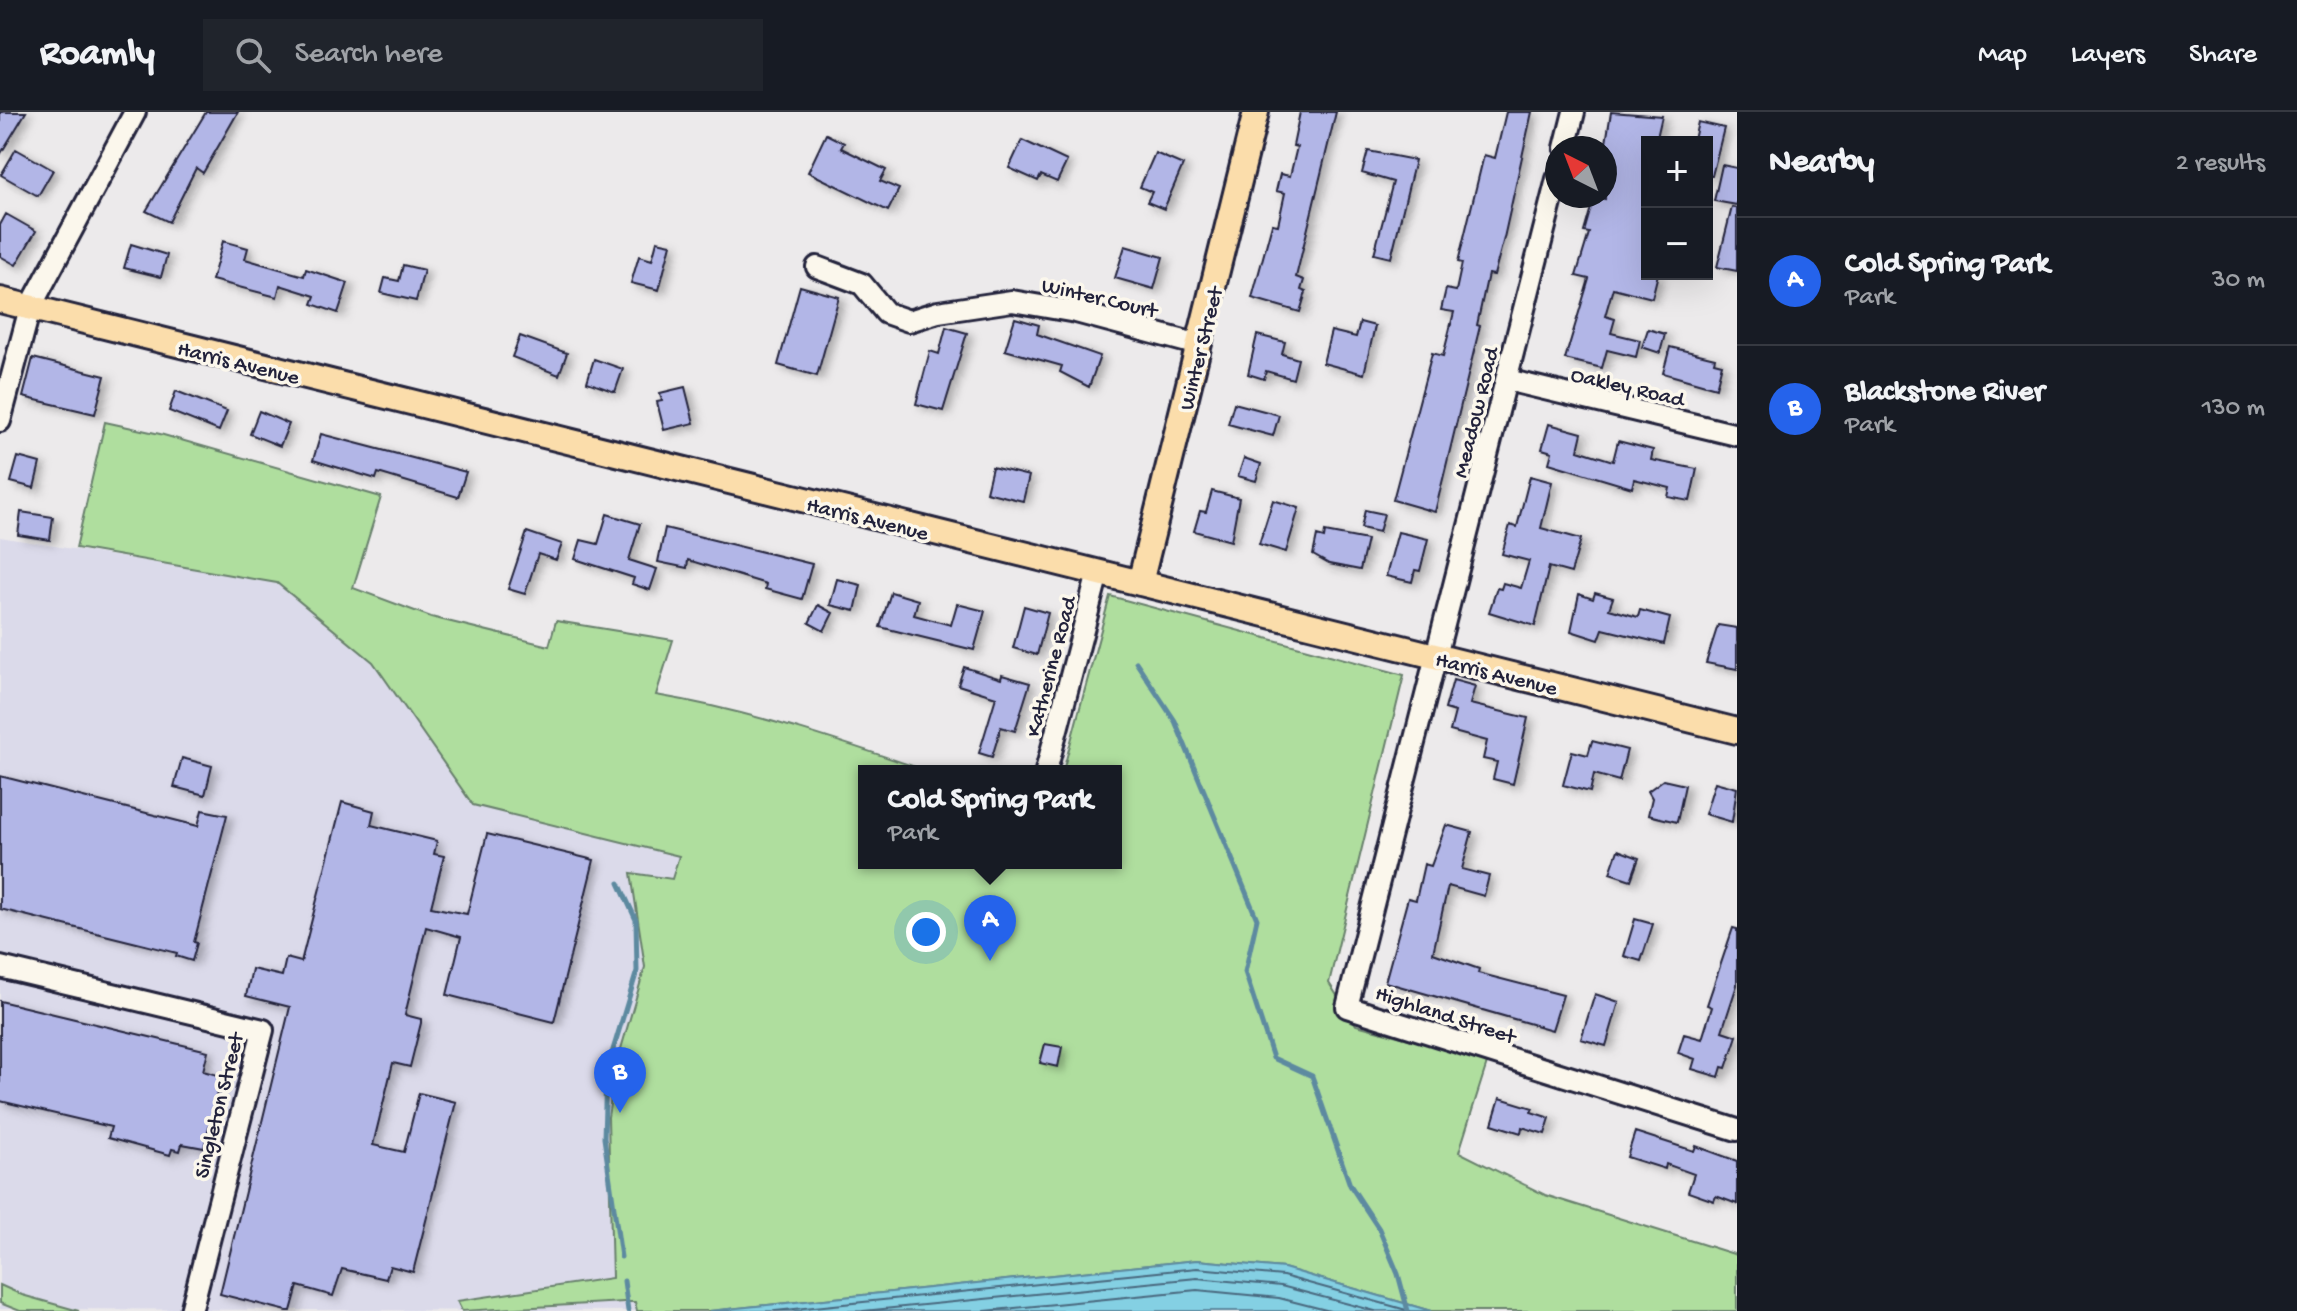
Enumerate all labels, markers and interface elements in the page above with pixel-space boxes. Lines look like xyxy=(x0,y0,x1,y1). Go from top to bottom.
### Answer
search box xyxy=(203,19,763,91)
text: Roamly xyxy=(40,33,155,77)
icon: search xyxy=(231,33,275,77)
text: Search here xyxy=(295,38,443,73)
text: Map xyxy=(1978,39,2027,72)
text: Layers xyxy=(2071,39,2145,72)
text: Share xyxy=(2189,39,2257,72)
north arrow xyxy=(1545,136,1617,208)
map controls xyxy=(1641,136,1713,280)
button: + xyxy=(1641,136,1713,208)
text: Nearby xyxy=(1769,144,1874,184)
text: 2 results xyxy=(2176,149,2265,180)
button: − xyxy=(1641,208,1713,280)
text: Cold Spring Park xyxy=(1845,248,2050,283)
text: A xyxy=(1787,266,1803,297)
text: 30 m xyxy=(2212,266,2265,297)
street label: Winter Court xyxy=(1039,274,1161,326)
street label: Winter Street xyxy=(1175,283,1231,413)
text: Park xyxy=(1845,283,1895,314)
street label: Harris Avenue xyxy=(174,337,302,393)
street label: Meadow Road xyxy=(1449,343,1507,481)
street label: Oakley Road xyxy=(1568,363,1688,415)
text: Blackstone River xyxy=(1845,376,2044,411)
text: B xyxy=(1788,394,1802,425)
text: 130 m xyxy=(2202,394,2265,425)
text: Park xyxy=(1845,411,1895,442)
street label: Harris Avenue xyxy=(803,493,931,549)
street label: Katherine Road xyxy=(1022,592,1085,740)
street label: Harris Avenue xyxy=(1432,648,1560,704)
popup xyxy=(858,765,1122,869)
text: Cold Spring Park xyxy=(888,784,1092,819)
text: Park xyxy=(888,819,937,850)
pin: A xyxy=(964,895,1016,961)
your location xyxy=(906,912,946,952)
street label: Highland Street xyxy=(1371,982,1520,1052)
street label: Singleton Street xyxy=(190,1029,252,1181)
pin: B xyxy=(594,1047,646,1113)

